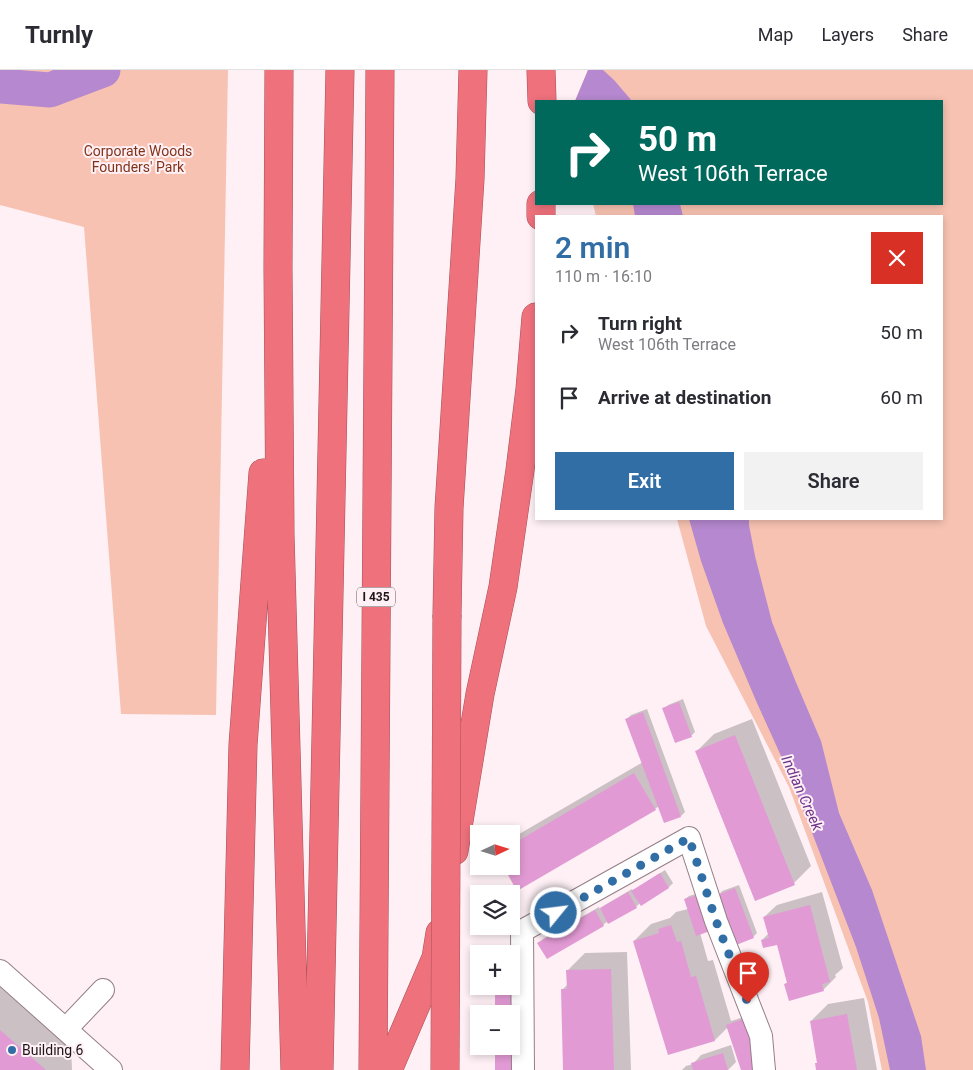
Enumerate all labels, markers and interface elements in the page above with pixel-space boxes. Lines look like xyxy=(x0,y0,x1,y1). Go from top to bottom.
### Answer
text: Turnly xyxy=(25,21,93,49)
text: Map xyxy=(758,24,793,45)
text: Layers xyxy=(821,24,874,45)
text: Share xyxy=(902,24,948,45)
text: 50 m xyxy=(638,119,717,160)
icon: right xyxy=(555,120,620,185)
park label: Corporate Woods Founders' Park xyxy=(84,143,192,175)
text: West 106th Terrace xyxy=(638,161,828,186)
text: 2 min xyxy=(555,230,630,265)
button: close xyxy=(871,232,923,284)
text: 110 m · 16:10 xyxy=(555,267,652,286)
text: Turn right xyxy=(598,312,682,335)
icon: right xyxy=(555,319,583,347)
text: 50 m xyxy=(880,321,923,344)
text: West 106th Terrace xyxy=(598,335,736,354)
icon: arrive xyxy=(555,384,583,412)
text: Arrive at destination xyxy=(598,386,771,409)
text: 60 m xyxy=(880,386,923,409)
button: Exit xyxy=(555,452,734,510)
button: Share xyxy=(744,452,923,510)
road number: I 435 xyxy=(357,588,395,606)
water label: Indian Creek xyxy=(777,753,827,834)
north arrow xyxy=(470,825,520,875)
map controls xyxy=(470,825,520,1055)
button: layers xyxy=(470,885,520,935)
position arrow xyxy=(529,886,581,938)
button: + xyxy=(470,945,520,995)
pin xyxy=(727,952,769,1003)
icon: arrive xyxy=(734,959,762,987)
button: − xyxy=(470,1005,520,1055)
place label: Building 6 xyxy=(22,1042,84,1058)
marker: Building 6 xyxy=(6,1044,18,1056)

